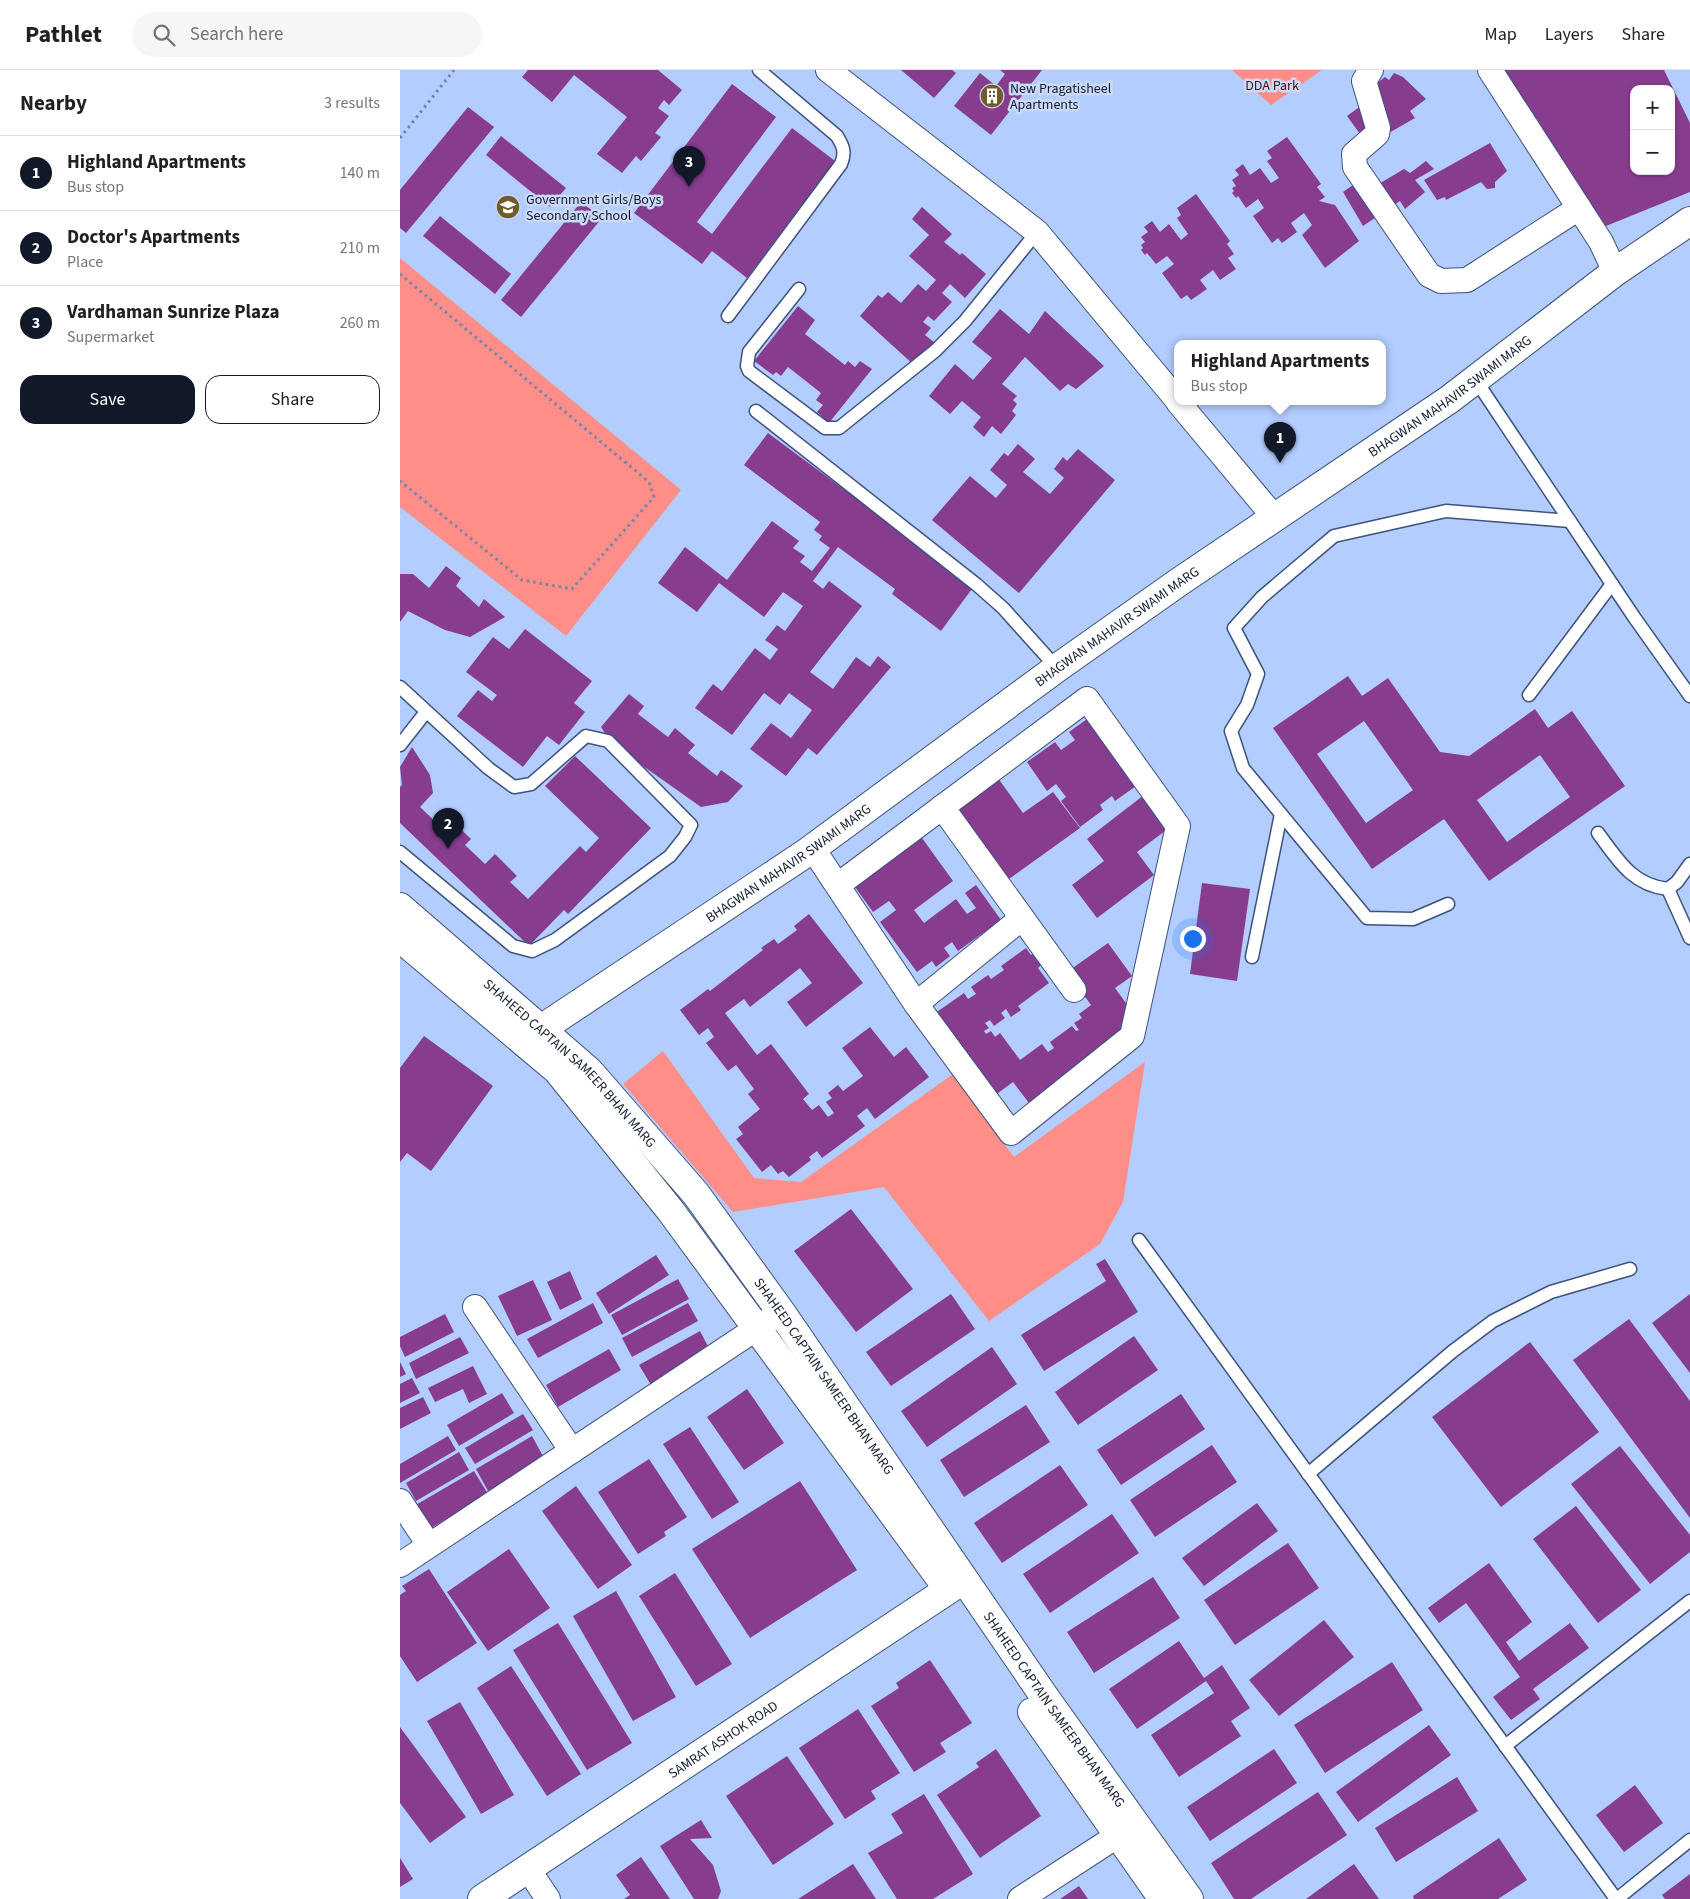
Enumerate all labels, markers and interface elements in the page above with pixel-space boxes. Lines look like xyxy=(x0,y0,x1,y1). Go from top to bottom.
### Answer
search box xyxy=(132,12,482,57)
text: Pathlet xyxy=(25,17,102,52)
icon: search xyxy=(150,21,178,49)
text: Search here xyxy=(190,21,284,48)
text: Map xyxy=(1485,22,1517,47)
text: Layers xyxy=(1545,22,1594,47)
text: Share xyxy=(1622,22,1665,47)
park label: DDA Park xyxy=(1245,76,1299,96)
place label: New Pragatisheel Apartments xyxy=(1010,79,1112,115)
building icon: New Pragatisheel Apartments xyxy=(979,83,1005,109)
map controls xyxy=(1630,85,1675,175)
button: + xyxy=(1630,85,1675,130)
text: Nearby xyxy=(20,88,87,118)
text: 3 results xyxy=(324,92,380,114)
button: − xyxy=(1630,130,1675,175)
pin: 3 xyxy=(673,146,705,187)
text: Highland Apartments xyxy=(67,149,246,176)
text: 1 xyxy=(32,162,40,184)
text: 140 m xyxy=(340,162,380,184)
text: Bus stop xyxy=(67,176,124,198)
place label: Government Girls/Boys Secondary School xyxy=(526,190,661,226)
school or university icon: Government Girls/Boys Secondary School xyxy=(495,194,521,220)
text: Doctor's Apartments xyxy=(67,224,240,251)
text: 2 xyxy=(32,237,40,259)
text: 210 m xyxy=(340,237,380,259)
text: Place xyxy=(67,251,103,273)
text: Vardhaman Sunrize Plaza xyxy=(67,299,280,326)
text: 3 xyxy=(32,312,40,334)
text: 260 m xyxy=(340,312,380,334)
text: Supermarket xyxy=(67,326,154,348)
street label: BHAGWAN MAHAVIR SWAMI MARG xyxy=(1365,331,1536,462)
popup xyxy=(1174,340,1386,405)
text: Highland Apartments xyxy=(1191,348,1369,375)
button: Save xyxy=(20,375,195,424)
button: Share xyxy=(205,375,380,424)
text: Bus stop xyxy=(1191,375,1248,397)
pin: 1 xyxy=(1264,422,1296,463)
street label: BHAGWAN MAHAVIR SWAMI MARG xyxy=(1031,562,1204,692)
street label: BHAGWAN MAHAVIR SWAMI MARG xyxy=(702,799,875,928)
pin: 2 xyxy=(432,808,464,849)
your location xyxy=(1180,926,1206,952)
street label: SHAHEED CAPTAIN SAMEER BHAN MARG xyxy=(479,975,660,1152)
street label: SHAHEED CAPTAIN SAMEER BHAN MARG xyxy=(749,1274,899,1479)
street label: SHAHEED CAPTAIN SAMEER BHAN MARG xyxy=(978,1608,1129,1812)
street label: SAMRAT ASHOK ROAD xyxy=(664,1696,782,1784)

